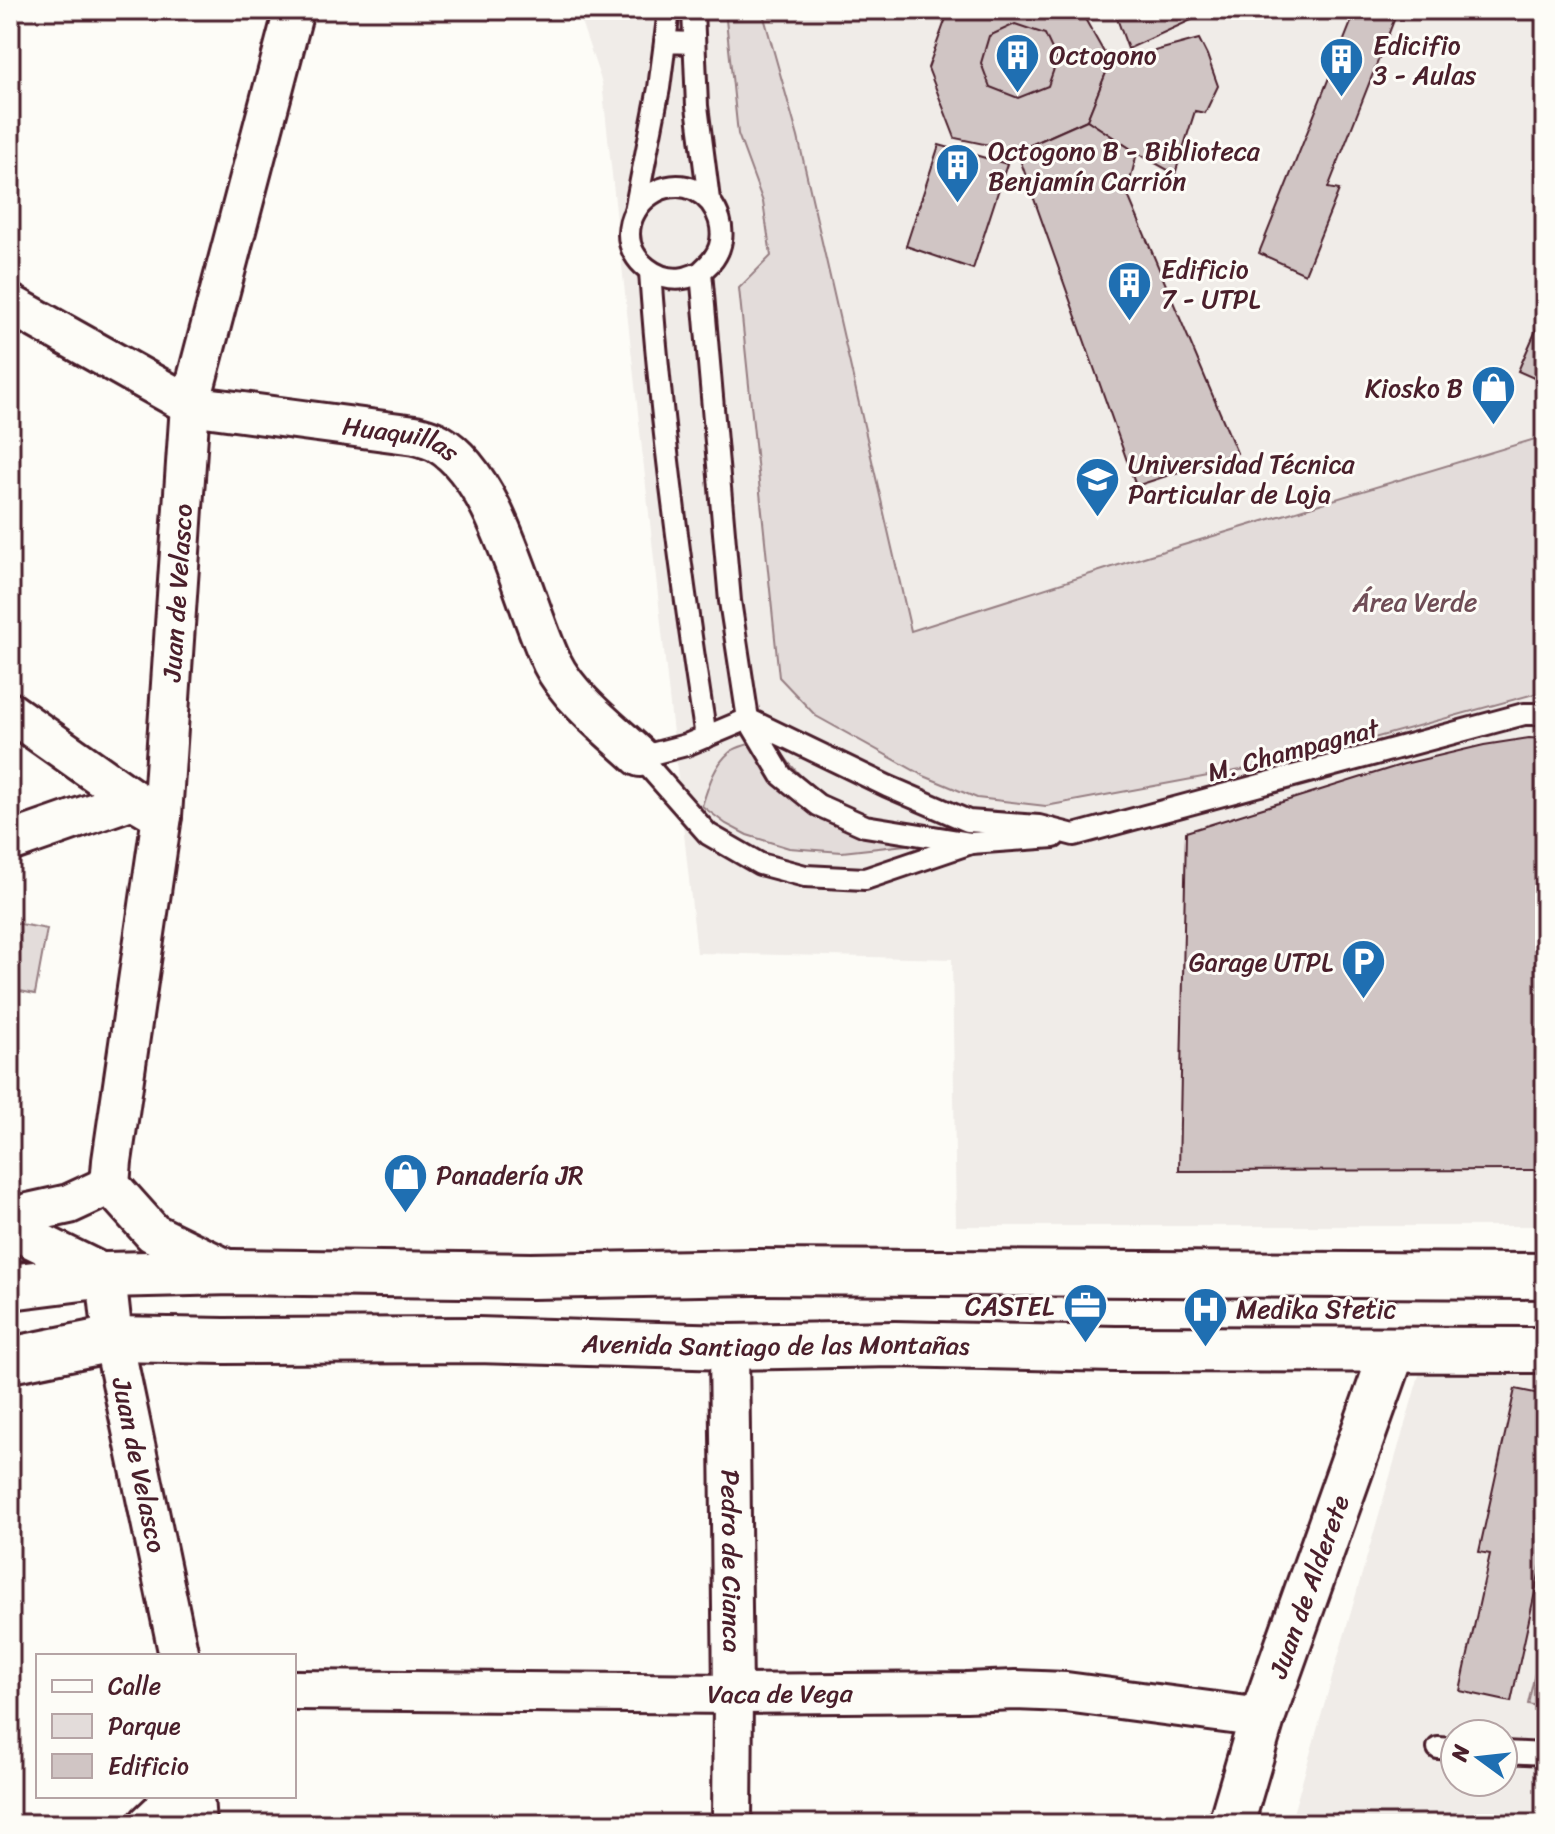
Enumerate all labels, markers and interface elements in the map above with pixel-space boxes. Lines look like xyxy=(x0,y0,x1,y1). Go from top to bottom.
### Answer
place label: Edicifio 3 - Aulas xyxy=(1373,22,1476,98)
building icon: Octogono xyxy=(994,31,1042,94)
place label: Octogono xyxy=(1049,32,1157,78)
building icon: Edicifio 3 - Aulas xyxy=(1318,36,1366,99)
place label: Octogono B - Biblioteca Benjamín Carrión xyxy=(988,128,1261,204)
building icon: Octogono B - Biblioteca Benjamín Carrión xyxy=(933,142,981,205)
place label: Edificio 7 - UTPL xyxy=(1161,246,1260,322)
building icon: Edificio 7 - UTPL xyxy=(1106,260,1154,323)
shop icon: Kiosko B xyxy=(1470,364,1518,427)
place label: Kiosko B xyxy=(1365,365,1463,411)
street label: Huaquillas xyxy=(340,403,471,474)
place label: Universidad Técnica Particular de Loja xyxy=(1128,441,1355,517)
school or university icon: Universidad Técnica Particular de Loja xyxy=(1073,455,1121,518)
street label: Juan de Velasco xyxy=(148,502,206,684)
park label: Área Verde xyxy=(1352,579,1477,625)
street label: M. Champagnat xyxy=(1202,705,1385,795)
parking icon: Garage UTPL xyxy=(1340,938,1388,1001)
place label: Garage UTPL xyxy=(1189,939,1333,985)
shop icon: Panadería JR xyxy=(381,1151,429,1214)
place label: Panadería JR xyxy=(436,1152,584,1198)
office icon: CASTEL xyxy=(1061,1282,1109,1345)
place label: CASTEL xyxy=(965,1283,1054,1329)
hospital icon: Medika Stetic xyxy=(1181,1285,1229,1348)
place label: Medika Stetic xyxy=(1236,1286,1397,1332)
street label: Avenida Santiago de las Montañas xyxy=(580,1320,970,1370)
street label: Juan de Velasco xyxy=(98,1372,180,1557)
street label: Pedro de Cianca xyxy=(707,1469,756,1653)
street label: Juan de Alderete xyxy=(1255,1488,1363,1685)
legend xyxy=(36,1654,296,1798)
text: Calle xyxy=(108,1665,161,1707)
street label: Vaca de Vega xyxy=(707,1670,854,1717)
text: Parque xyxy=(108,1705,181,1747)
north arrow xyxy=(1439,1718,1519,1798)
text: N xyxy=(1439,1740,1481,1766)
text: Edificio xyxy=(108,1745,189,1787)

